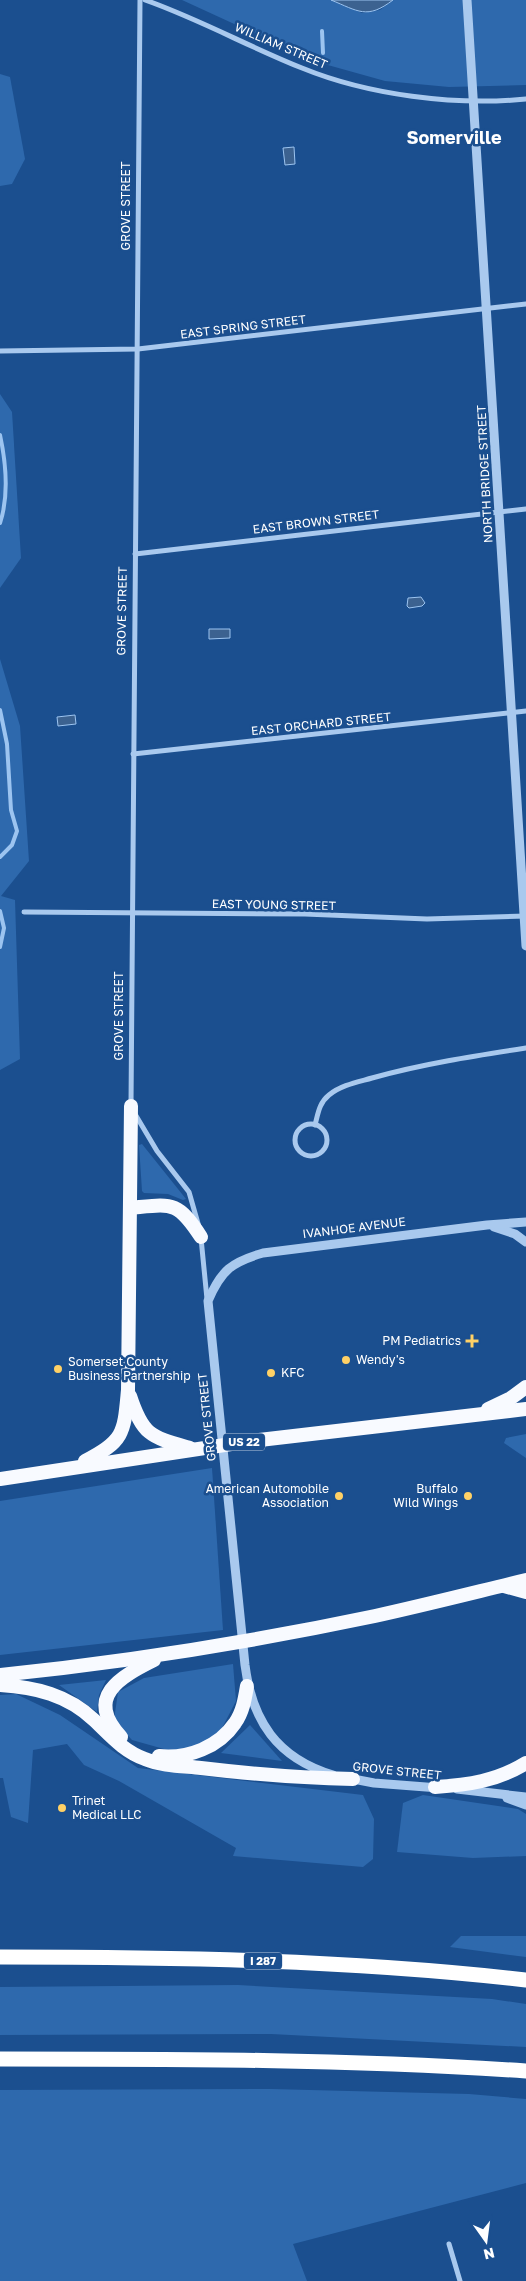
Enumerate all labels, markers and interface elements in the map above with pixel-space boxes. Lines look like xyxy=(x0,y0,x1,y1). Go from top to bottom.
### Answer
street label: WILLIAM STREET xyxy=(232,19,330,72)
district label: Somerville xyxy=(406,126,502,148)
street label: GROVE STREET xyxy=(118,161,133,250)
street label: EAST SPRING STREET xyxy=(179,311,307,342)
street label: NORTH BRIDGE STREET xyxy=(473,404,496,543)
street label: EAST BROWN STREET xyxy=(252,506,381,537)
street label: GROVE STREET xyxy=(113,566,130,656)
street label: EAST ORCHARD STREET xyxy=(250,709,392,738)
street label: EAST YOUNG STREET xyxy=(212,896,337,913)
street label: GROVE STREET xyxy=(111,971,126,1060)
street label: IVANHOE AVENUE xyxy=(302,1214,406,1241)
place label: PM Pediatrics xyxy=(382,1333,461,1348)
marker: PM Pediatrics xyxy=(465,1334,479,1348)
place label: Wendy's xyxy=(356,1352,405,1367)
place label: Somerset County Business Partnership xyxy=(68,1354,191,1383)
marker: Wendy's xyxy=(340,1354,352,1366)
marker: Somerset County Business Partnership xyxy=(52,1363,64,1375)
place label: KFC xyxy=(281,1365,305,1380)
marker: KFC xyxy=(265,1367,277,1379)
street label: GROVE STREET xyxy=(194,1371,219,1462)
road number: US 22 xyxy=(223,1434,265,1450)
place label: American Automobile Association xyxy=(206,1481,329,1510)
place label: Buffalo Wild Wings xyxy=(393,1481,458,1510)
marker: American Automobile Association xyxy=(333,1490,345,1502)
marker: Buffalo Wild Wings xyxy=(462,1490,474,1502)
street label: GROVE STREET xyxy=(352,1758,443,1783)
place label: Trinet Medical LLC xyxy=(72,1793,141,1822)
marker: Trinet Medical LLC xyxy=(56,1802,68,1814)
road number: I 287 xyxy=(244,1952,282,1970)
north arrow xyxy=(461,2216,511,2266)
text: N xyxy=(482,2245,496,2264)

